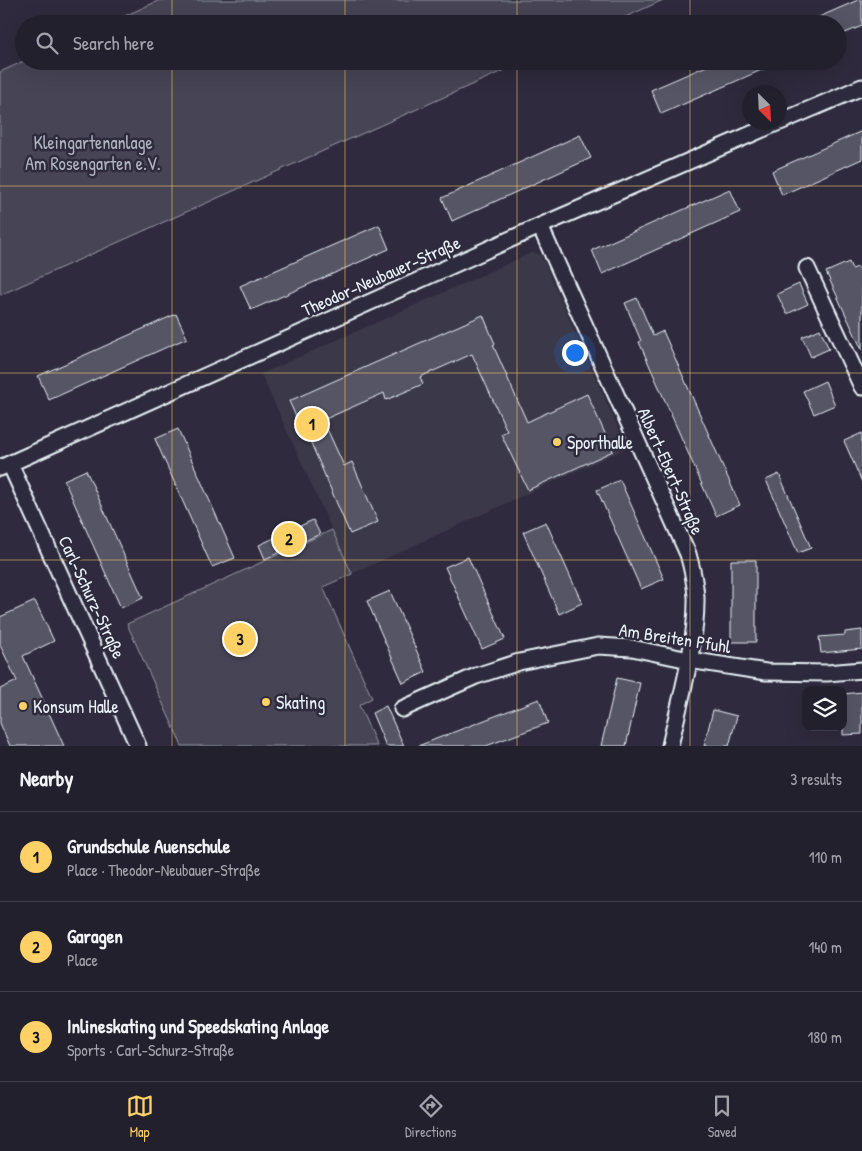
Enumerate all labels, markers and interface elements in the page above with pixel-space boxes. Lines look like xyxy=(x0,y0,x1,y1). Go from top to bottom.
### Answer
search box xyxy=(15,15,847,70)
icon: search xyxy=(33,29,61,57)
text: Search here xyxy=(73,30,154,56)
north arrow xyxy=(742,85,787,130)
park label: Kleingartenanlage Am Rosengarten e.V. xyxy=(25,130,161,176)
street label: Theodor-Neubauer-Straße xyxy=(298,230,464,322)
your location xyxy=(562,340,588,366)
street label: Albert-Ebert-Straße xyxy=(632,404,710,538)
pin: 1 xyxy=(296,405,328,443)
place label: Sporthalle xyxy=(567,430,633,455)
marker: Sporthalle xyxy=(551,436,563,448)
pin: 2 xyxy=(273,520,305,558)
street label: Carl-Schurz-Straße xyxy=(53,531,131,663)
street label: Am Breiten Pfuhl xyxy=(617,617,733,659)
pin: 3 xyxy=(224,620,256,658)
map controls xyxy=(802,686,847,731)
button: layers xyxy=(802,686,847,731)
place label: Skating xyxy=(276,690,325,715)
place label: Konsum Halle xyxy=(33,694,119,719)
marker: Skating xyxy=(260,696,272,708)
marker: Konsum Halle xyxy=(17,700,29,712)
text: Nearby xyxy=(20,764,73,793)
text: 3 results xyxy=(790,768,842,790)
text: Grundschule Auenschule xyxy=(67,833,230,859)
text: 1 xyxy=(33,846,39,868)
text: 110 m xyxy=(809,846,842,868)
text: Place · Theodor-Neubauer-Straße xyxy=(67,859,260,881)
text: Garagen xyxy=(67,923,123,949)
text: 2 xyxy=(32,936,40,958)
text: 140 m xyxy=(808,936,842,958)
text: Place xyxy=(67,949,98,971)
text: Inlineskating und Speedskating Anlage xyxy=(67,1013,329,1039)
text: 3 xyxy=(32,1026,40,1048)
text: 180 m xyxy=(808,1026,842,1048)
text: Sports · Carl-Schurz-Straße xyxy=(67,1039,234,1061)
tab: Map xyxy=(126,1092,154,1141)
tab: Directions xyxy=(405,1092,456,1141)
tab: Saved xyxy=(708,1092,736,1141)

